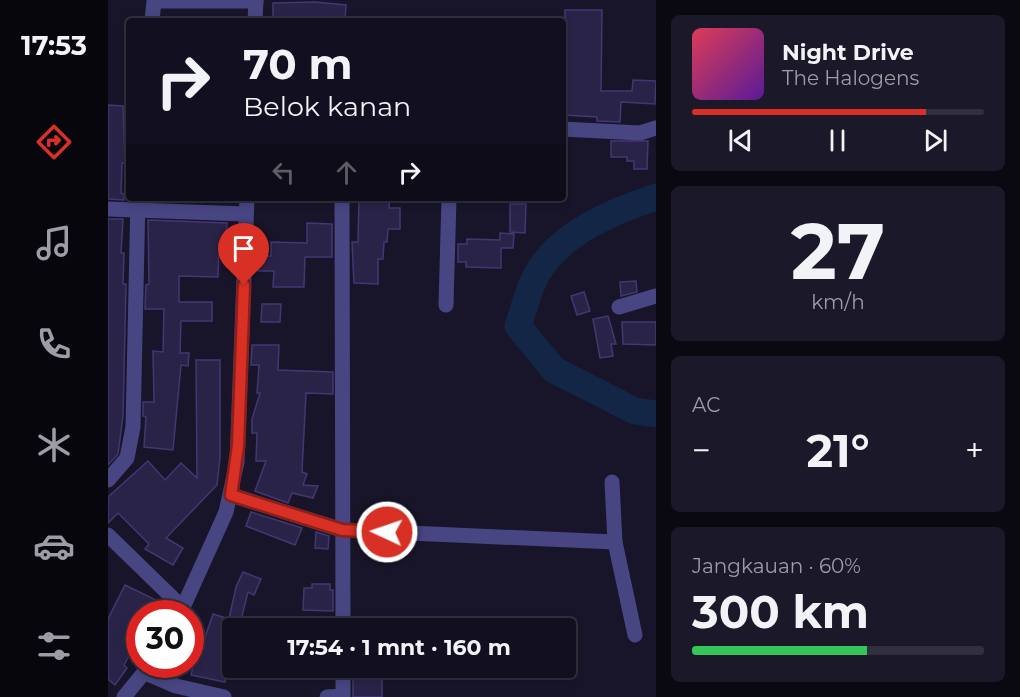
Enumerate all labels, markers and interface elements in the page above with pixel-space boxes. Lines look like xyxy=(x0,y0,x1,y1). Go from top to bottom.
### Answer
text: 17:53 xyxy=(21,29,87,62)
text: 70 m xyxy=(243,38,353,90)
text: Night Drive xyxy=(782,39,914,66)
icon: right xyxy=(144,42,222,120)
text: The Halogens xyxy=(782,66,919,90)
text: Belok kanan xyxy=(243,90,411,123)
icon: directions xyxy=(33,121,75,163)
icon: previous xyxy=(724,124,757,157)
icon: pause xyxy=(821,124,854,157)
icon: next xyxy=(919,124,952,157)
icon: left xyxy=(267,156,300,189)
icon: ahead xyxy=(330,156,363,189)
icon: right xyxy=(393,156,426,189)
text: 27 xyxy=(791,203,885,299)
icon: music xyxy=(33,222,75,264)
pin xyxy=(218,223,269,285)
icon: arrive xyxy=(227,232,260,265)
text: km/h xyxy=(811,290,865,314)
icon: phone xyxy=(33,323,75,365)
text: AC xyxy=(692,393,720,417)
text: 21° xyxy=(806,423,870,478)
icon: climate xyxy=(33,424,75,466)
text: − xyxy=(692,430,711,470)
text: + xyxy=(965,430,984,470)
position arrow xyxy=(355,500,419,564)
icon: car xyxy=(33,525,75,567)
text: Jangkauan · 60% xyxy=(692,554,861,578)
text: 300 km xyxy=(692,584,869,639)
speed limit sign: 30 xyxy=(126,600,204,678)
icon: filters xyxy=(33,625,75,667)
text: 17:54 · 1 mnt · 160 m xyxy=(287,634,511,661)

